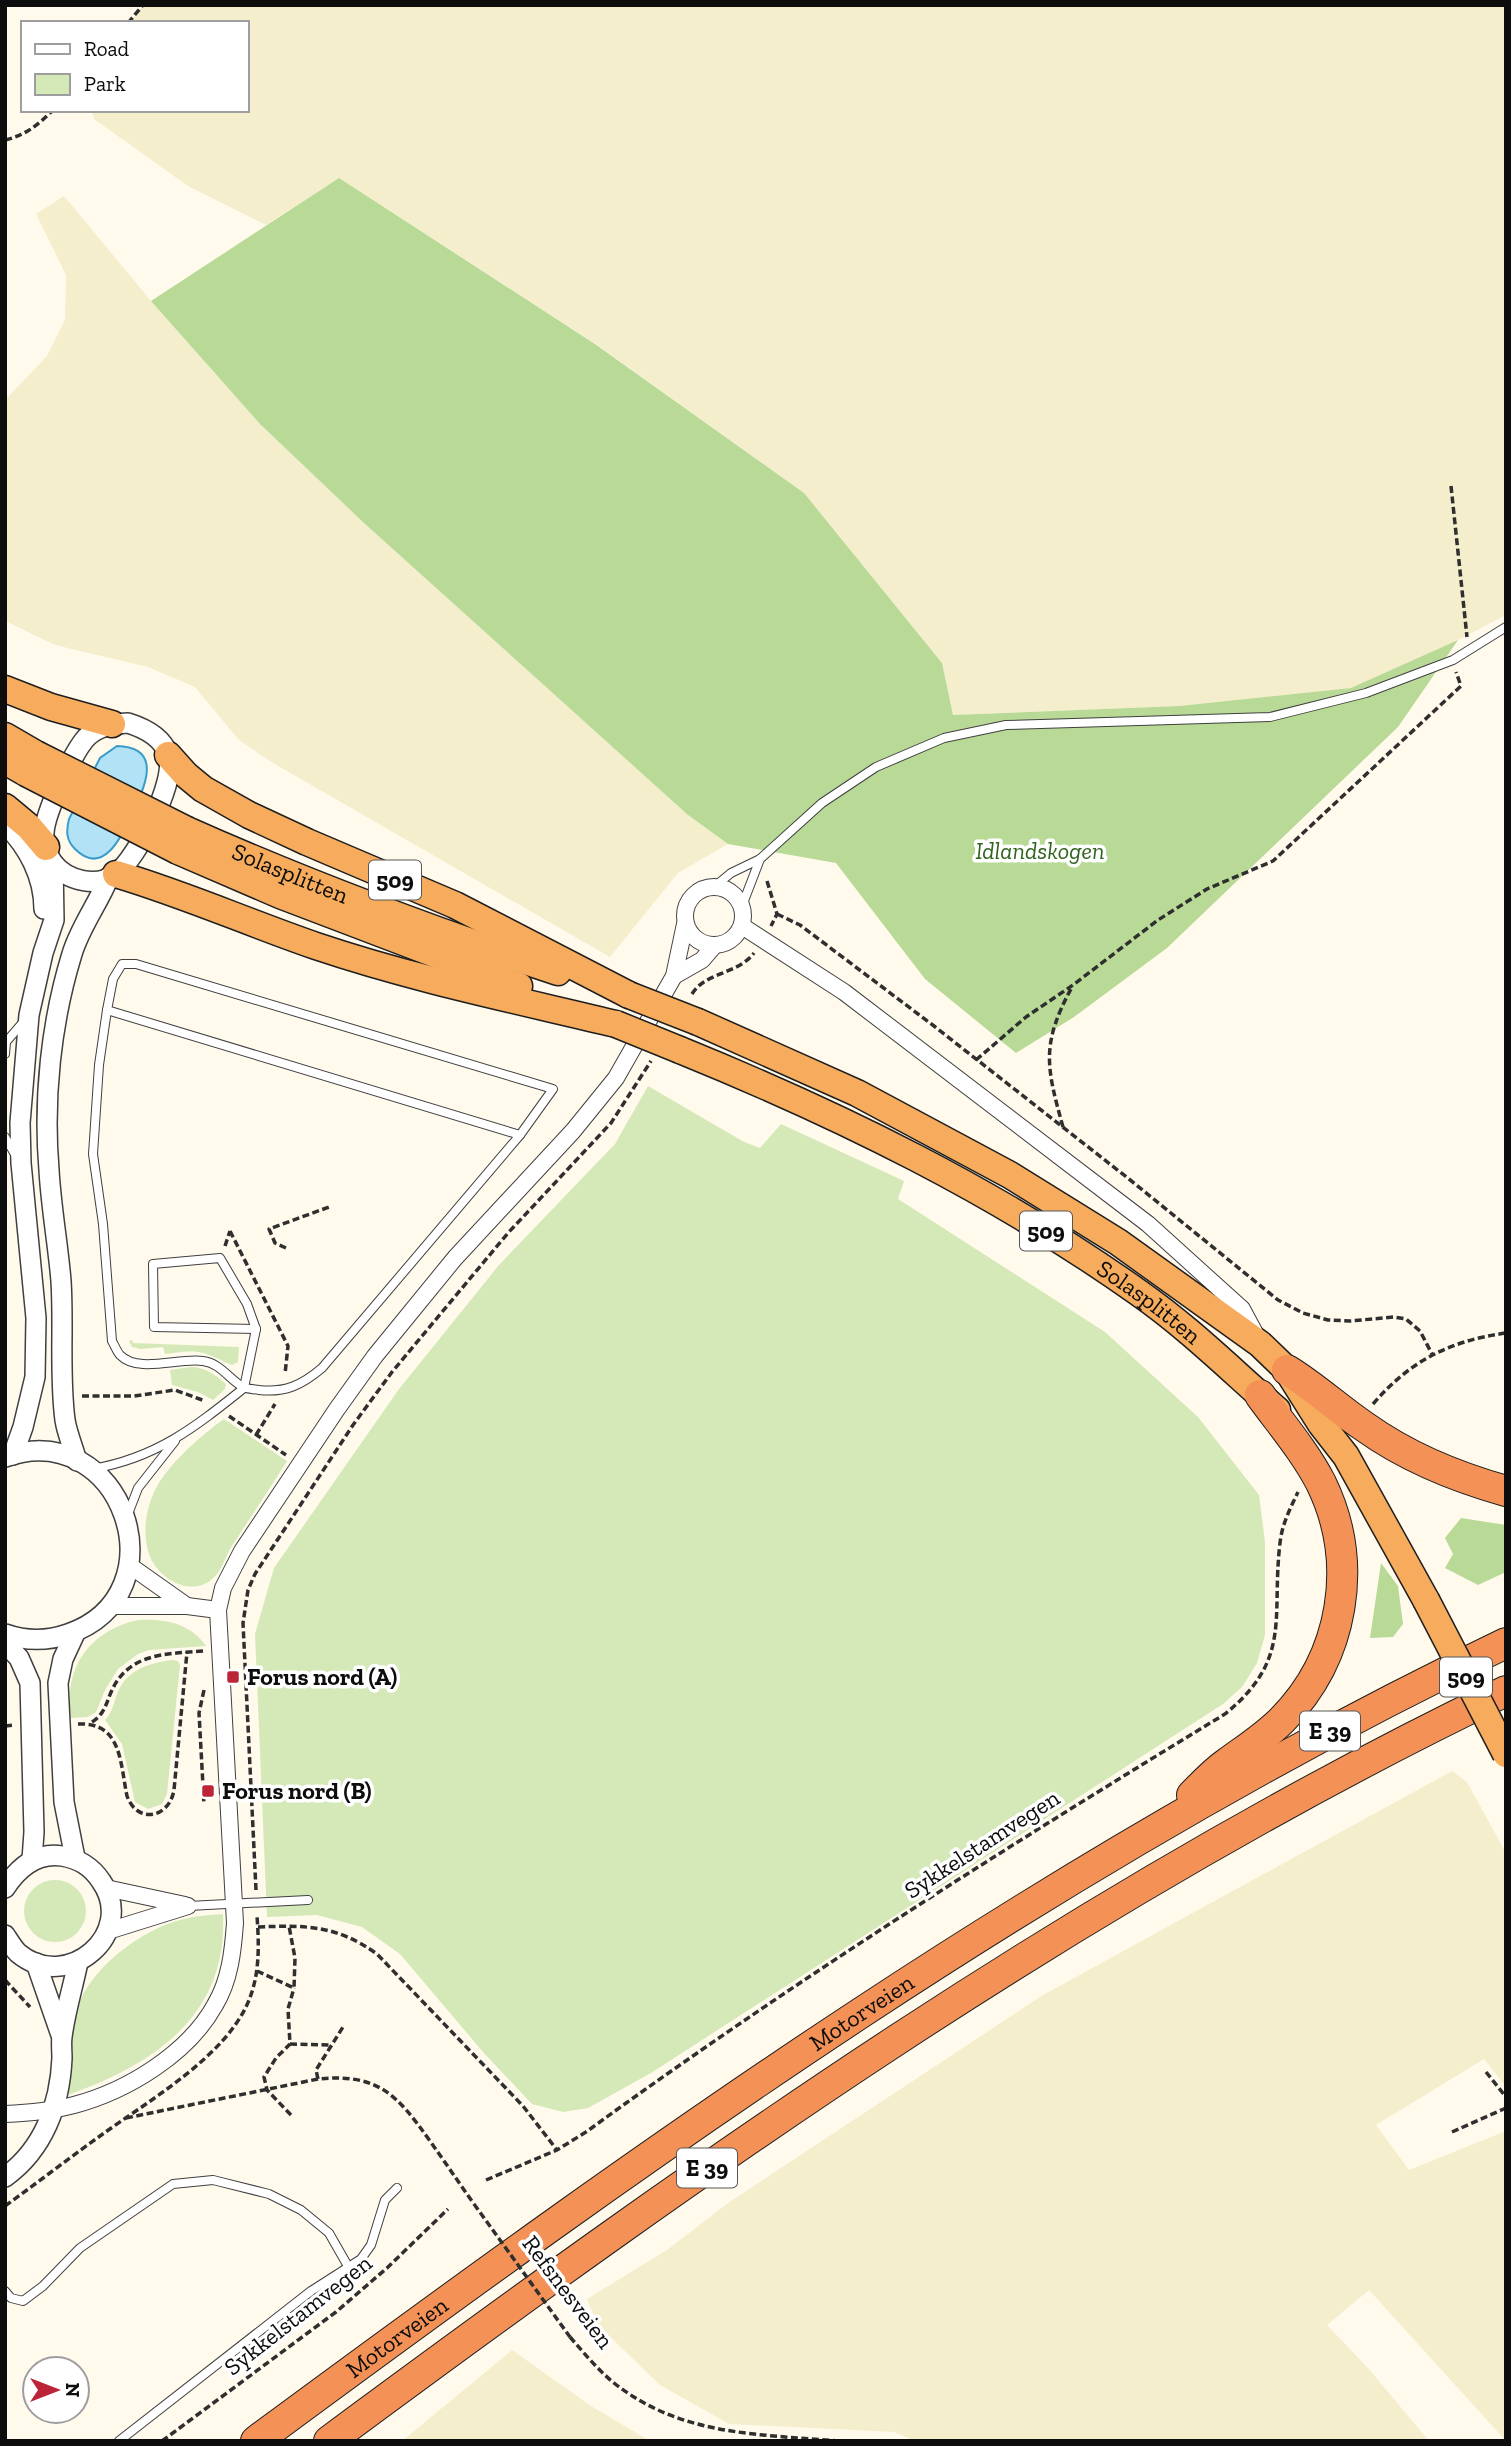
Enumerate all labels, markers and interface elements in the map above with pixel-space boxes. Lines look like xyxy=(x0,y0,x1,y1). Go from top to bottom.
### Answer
legend xyxy=(21,21,248,112)
text: Road xyxy=(84,36,130,61)
text: Park xyxy=(84,71,126,96)
street label: Solasplitten xyxy=(228,836,353,910)
park label: Idlandskogen xyxy=(975,836,1105,865)
road number: 509 xyxy=(369,860,421,900)
road number: 509 xyxy=(1020,1212,1072,1250)
street label: Solasplitten xyxy=(1092,1253,1208,1350)
road number: 509 xyxy=(1440,1658,1492,1696)
place label: Forus nord (A) xyxy=(247,1662,397,1691)
marker: Forus nord (A) xyxy=(225,1669,241,1685)
road number: E 39 xyxy=(1300,1712,1360,1750)
place label: Forus nord (B) xyxy=(222,1776,372,1805)
street label: Sykkelstamvegen xyxy=(899,1782,1065,1905)
marker: Forus nord (B) xyxy=(200,1783,216,1799)
street label: Motorveien xyxy=(804,1967,919,2057)
road number: E 39 xyxy=(677,2148,737,2188)
street label: Refsnesveien xyxy=(516,2229,621,2354)
street label: Sykkelstamvegen xyxy=(218,2248,377,2381)
street label: Motorveien xyxy=(340,2290,454,2384)
north arrow xyxy=(21,2355,91,2425)
text: N xyxy=(61,2383,84,2397)

